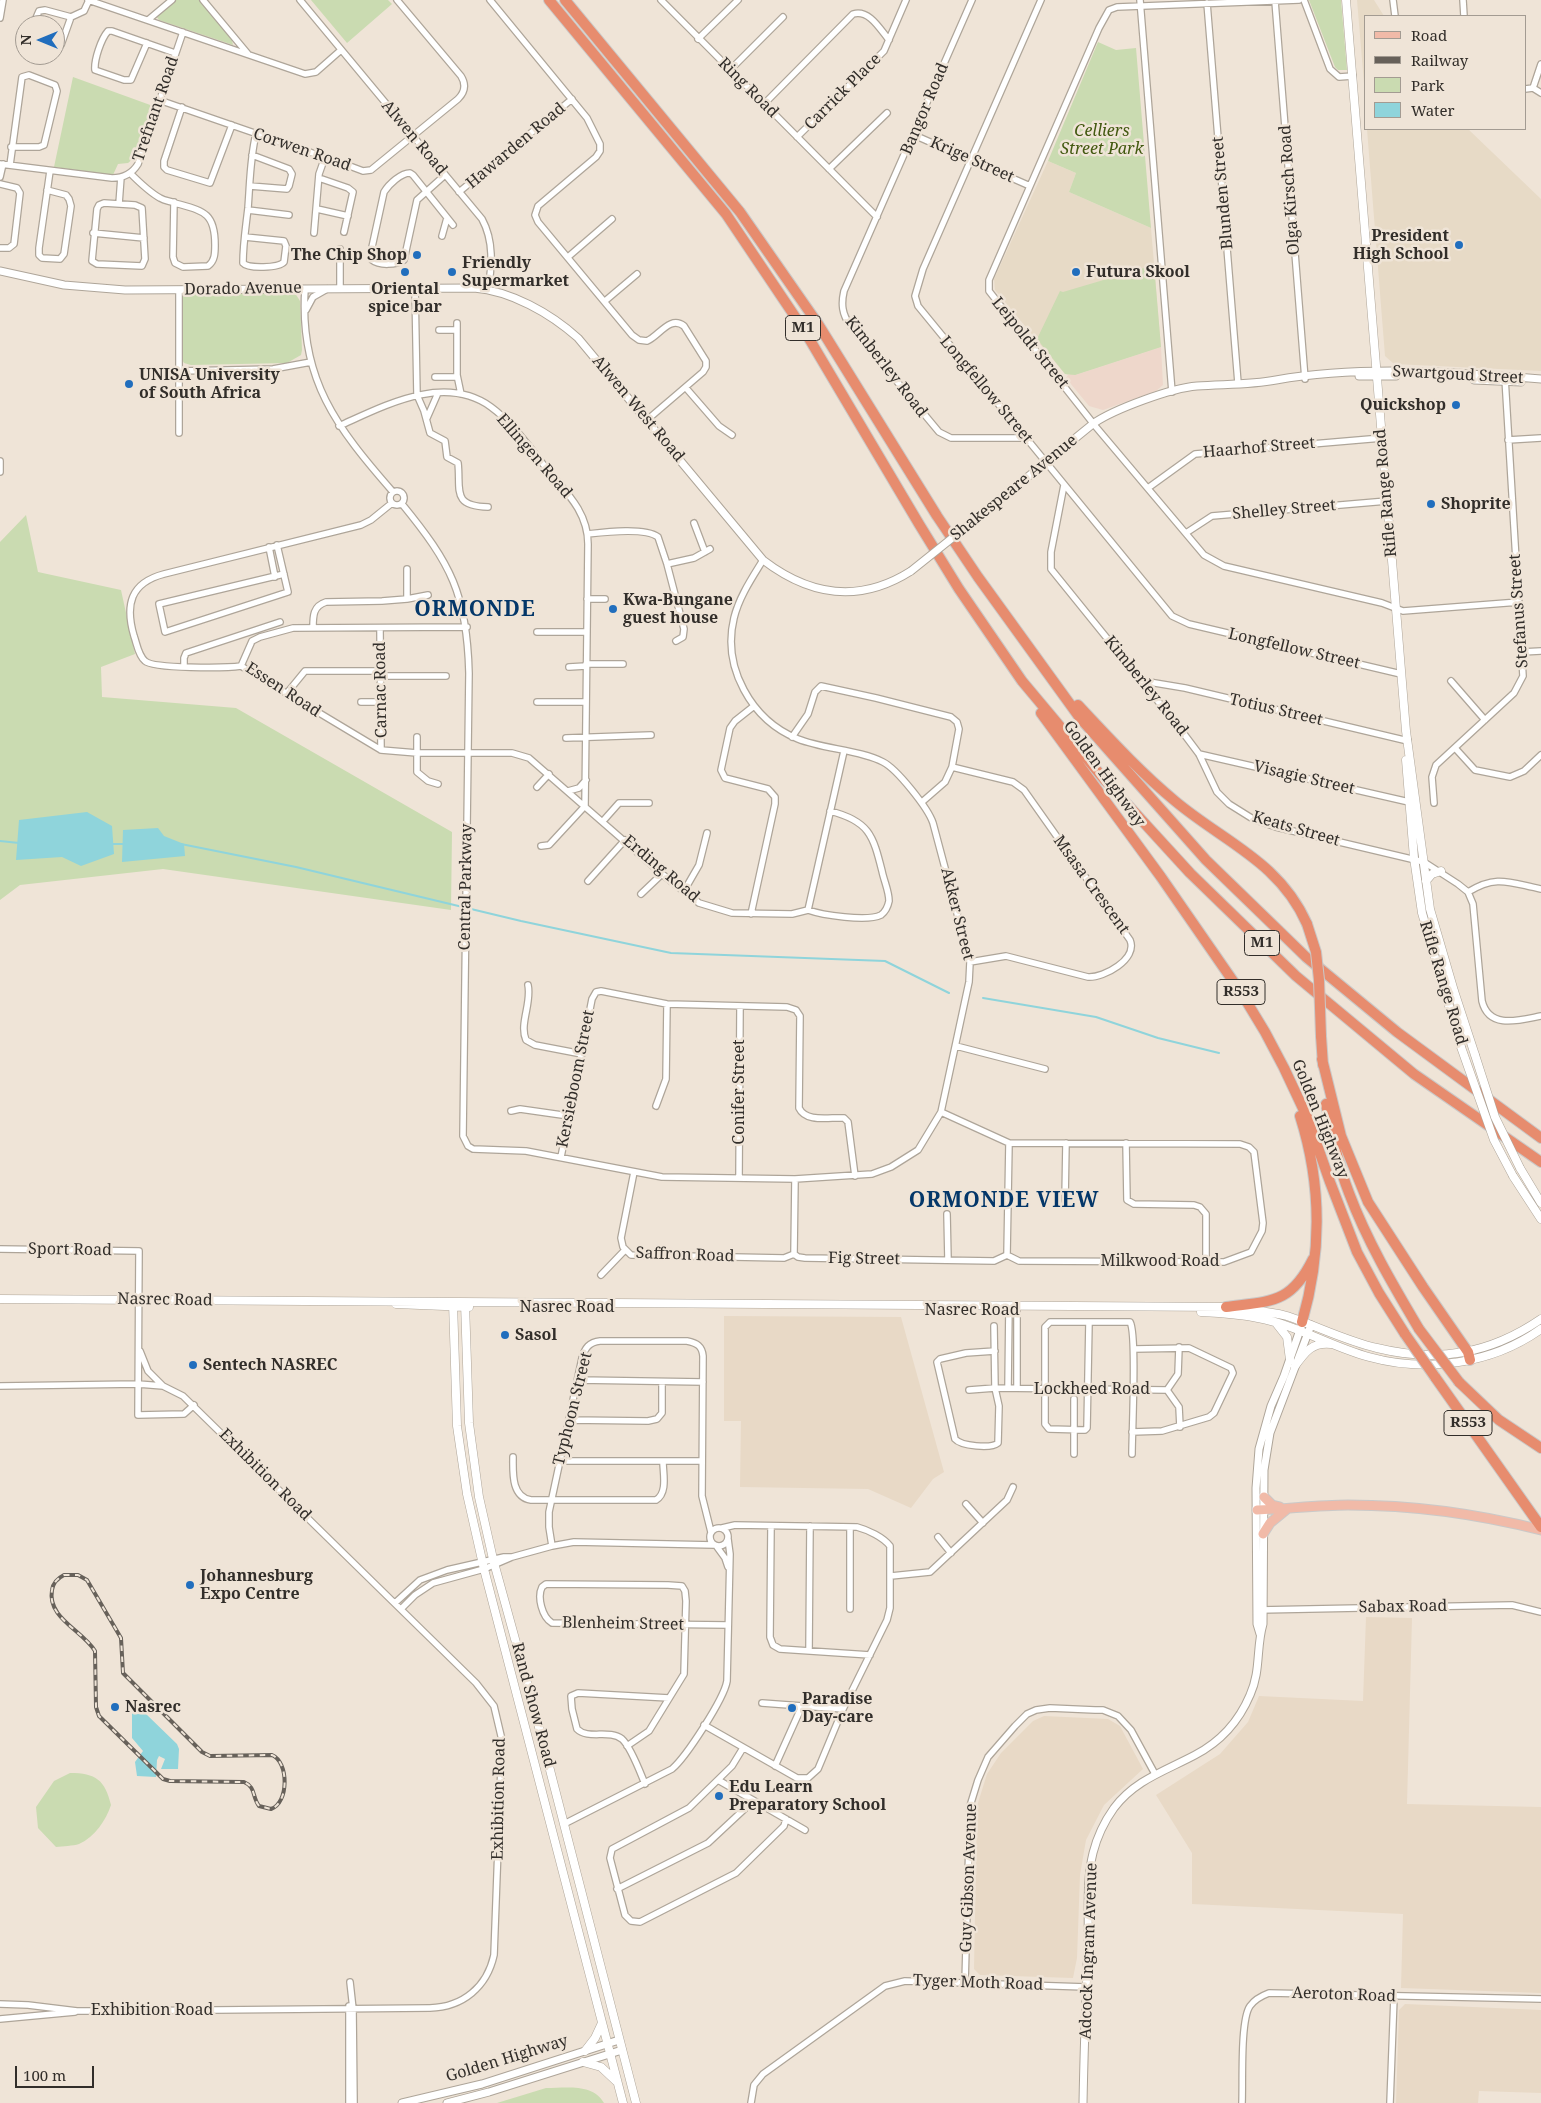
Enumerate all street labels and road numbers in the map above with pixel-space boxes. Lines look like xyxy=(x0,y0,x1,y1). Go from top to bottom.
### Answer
street label: Carrick Place xyxy=(801,50,885,134)
street label: Trefnant Road xyxy=(129,54,183,164)
street label: Ring Road xyxy=(714,54,782,122)
street label: Bangor Road xyxy=(897,60,953,158)
street label: Alwen Road xyxy=(377,97,451,179)
street label: Hawarden Road xyxy=(463,99,569,193)
street label: Corwen Road xyxy=(251,124,353,176)
street label: Olga Kirsch Road xyxy=(1276,124,1304,256)
street label: Krige Street xyxy=(927,133,1017,187)
street label: Blunden Street xyxy=(1208,136,1238,250)
street label: Dorado Avenue xyxy=(184,278,302,300)
street label: Leipoldt Street xyxy=(987,293,1073,393)
street label: Kimberley Road xyxy=(841,313,931,421)
road number: M1 xyxy=(786,316,820,340)
street label: Longfellow Street xyxy=(935,332,1037,448)
street label: Alwen West Road xyxy=(588,352,688,466)
street label: Swartgoud Street xyxy=(1392,362,1524,388)
street label: Ellingen Road xyxy=(492,410,576,502)
street label: Rifle Range Road xyxy=(1371,428,1401,558)
street label: Shakespeare Avenue xyxy=(947,431,1081,545)
street label: Haarhof Street xyxy=(1202,434,1316,462)
street label: Shelley Street xyxy=(1231,496,1337,524)
street label: Stefanus Street xyxy=(1505,553,1533,669)
street label: Longfellow Street xyxy=(1226,625,1362,673)
street label: Kimberley Road xyxy=(1100,632,1192,740)
street label: Carnac Road xyxy=(371,642,391,738)
street label: Essen Road xyxy=(242,659,324,721)
street label: Totius Street xyxy=(1227,690,1325,730)
street label: Golden Highway xyxy=(1059,717,1149,831)
street label: Visagie Street xyxy=(1252,757,1356,799)
street label: Keats Street xyxy=(1250,807,1342,851)
street label: Central Parkway xyxy=(455,823,477,951)
street label: Erding Road xyxy=(619,831,703,907)
street label: Msasa Crescent xyxy=(1049,832,1133,938)
street label: Akker Street xyxy=(936,866,978,962)
street label: Rifle Range Road xyxy=(1415,919,1471,1047)
road number: M1 xyxy=(1244,930,1280,956)
road number: R553 xyxy=(1217,980,1265,1004)
street label: Kersieboom Street xyxy=(553,1008,599,1150)
street label: Conifer Street xyxy=(729,1039,749,1145)
street label: Golden Highway xyxy=(1287,1057,1353,1181)
street label: Sport Road xyxy=(28,1240,112,1260)
street label: Saffron Road xyxy=(635,1244,735,1266)
street label: Fig Street xyxy=(828,1249,900,1269)
street label: Milkwood Road xyxy=(1100,1251,1220,1271)
street label: Nasrec Road xyxy=(117,1290,213,1310)
street label: Nasrec Road xyxy=(519,1297,615,1317)
street label: Nasrec Road xyxy=(924,1300,1020,1320)
street label: Typhoon Street xyxy=(550,1350,596,1468)
street label: Lockheed Road xyxy=(1034,1379,1150,1399)
road number: R553 xyxy=(1444,1410,1492,1436)
street label: Exhibition Road xyxy=(215,1425,315,1525)
street label: Sabax Road xyxy=(1359,1597,1447,1617)
street label: Blenheim Street xyxy=(562,1613,684,1635)
street label: Rand Show Road xyxy=(507,1640,559,1770)
street label: Exhibition Road xyxy=(488,1738,510,1860)
street label: Guy Gibson Avenue xyxy=(957,1803,981,1953)
street label: Adcock Ingram Avenue xyxy=(1076,1862,1102,2040)
street label: Tyger Moth Road xyxy=(912,1971,1044,1995)
street label: Aeroton Road xyxy=(1292,1984,1396,2006)
street label: Exhibition Road xyxy=(91,2000,213,2020)
street label: Golden Highway xyxy=(444,2031,570,2087)

